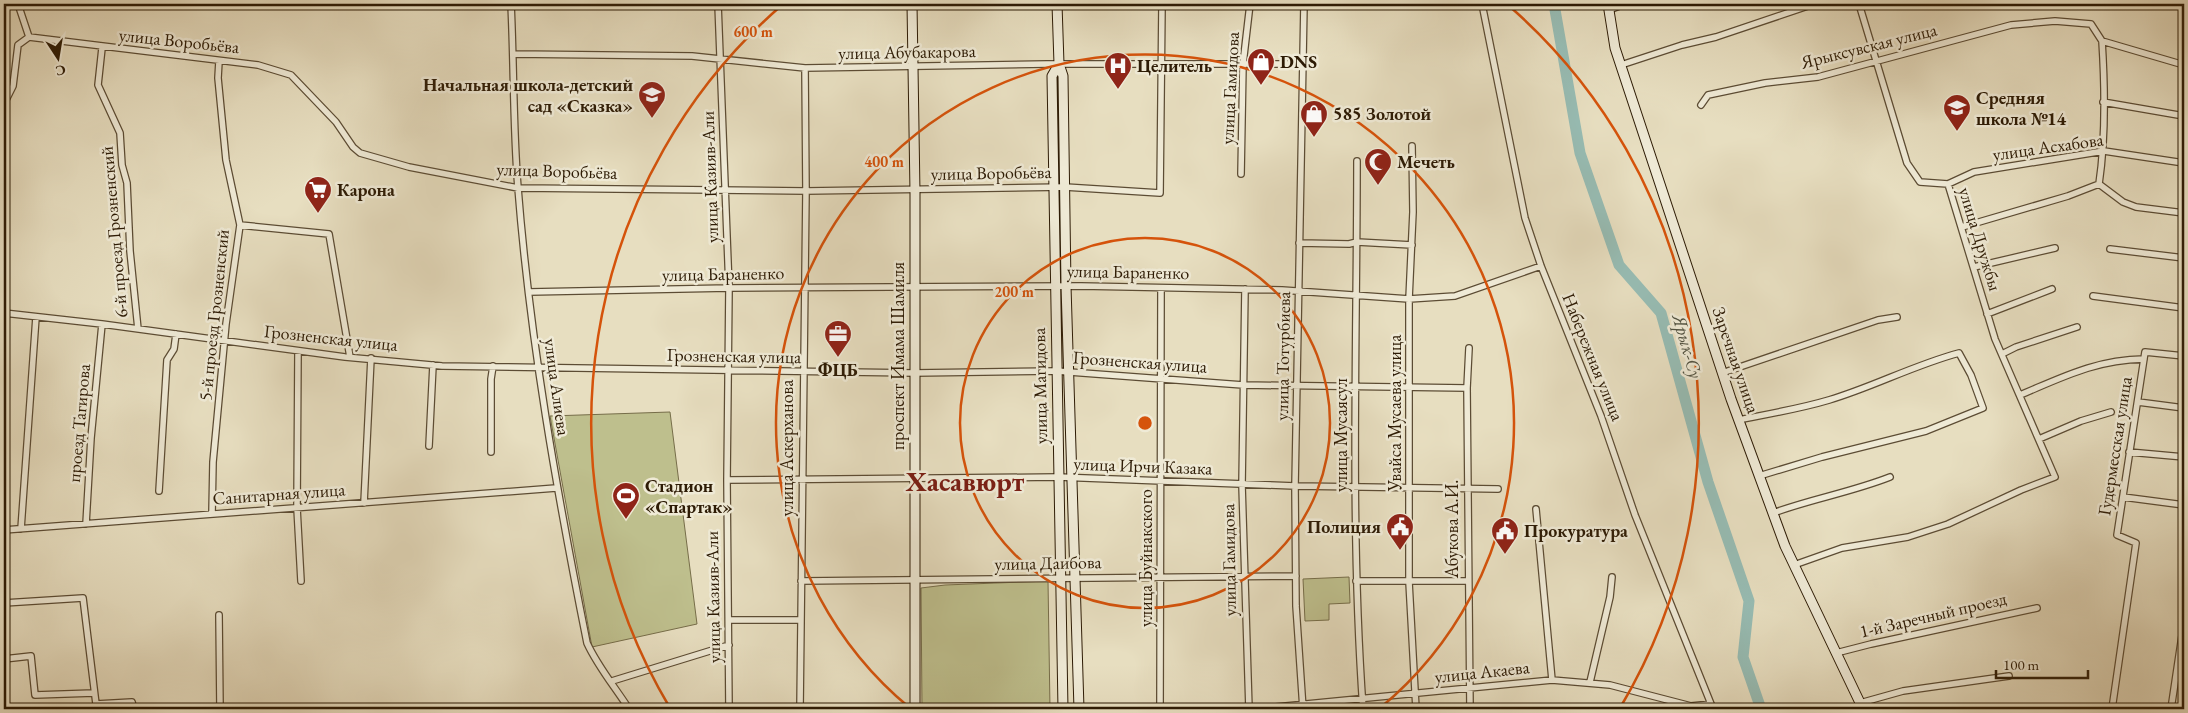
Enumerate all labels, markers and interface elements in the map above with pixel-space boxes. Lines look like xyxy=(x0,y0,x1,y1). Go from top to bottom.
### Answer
street label: Ярыксувская улица xyxy=(1797,17,1940,74)
text: 600 m xyxy=(733,22,773,41)
street label: улица Воробьёва xyxy=(118,23,241,58)
street label: улица Гамидова xyxy=(1215,30,1244,145)
north arrow xyxy=(32,32,82,82)
street label: улица Абубакарова xyxy=(838,39,977,64)
shop icon: DNS xyxy=(1246,47,1276,86)
place label: DNS xyxy=(1280,50,1317,73)
hospital icon: Целитель xyxy=(1103,51,1133,90)
place label: Целитель xyxy=(1137,54,1212,77)
text: С xyxy=(54,61,67,81)
place label: Начальная школа-детский сад «Сказка» xyxy=(423,73,633,117)
school or university icon: Начальная школа-детский сад «Сказка» xyxy=(637,80,667,119)
place label: Средняя школа №14 xyxy=(1976,86,2067,130)
school or university icon: Средняя школа №14 xyxy=(1942,93,1972,132)
shop icon: 585 Золотой xyxy=(1299,99,1329,138)
place label: 585 Золотой xyxy=(1333,102,1432,125)
street label: улица Казияв-Али xyxy=(696,110,723,243)
street label: улица Асхабова xyxy=(1991,127,2106,166)
street label: 6-й проезд Грозненский xyxy=(94,145,132,319)
mosque icon: Мечеть xyxy=(1363,147,1393,186)
place label: Мечеть xyxy=(1397,150,1455,173)
text: 400 m xyxy=(864,152,904,171)
street label: улица Воробьёва xyxy=(496,157,619,184)
street label: улица Воробьёва xyxy=(930,160,1052,185)
supermarket icon: Карона xyxy=(303,175,333,214)
place label: Карона xyxy=(337,178,395,201)
street label: улица Дружбы xyxy=(1954,184,2007,293)
street label: 5-й проезд Грозненский xyxy=(193,228,234,402)
street label: улица Бараненко xyxy=(1067,259,1190,284)
street label: улица Бараненко xyxy=(662,261,785,286)
street label: проспект Имама Шамиля xyxy=(886,262,909,450)
text: 200 m xyxy=(994,282,1034,301)
street label: Набережная улица xyxy=(1557,289,1630,425)
street label: улица Тотурбиева xyxy=(1270,290,1295,421)
street label: Заречная улица xyxy=(1708,304,1766,417)
water label: Ярык-Су xyxy=(1666,309,1709,381)
street label: Грозненская улица xyxy=(263,319,400,356)
office icon: ФЦБ xyxy=(823,319,853,358)
street label: улица Магидова xyxy=(1027,327,1052,444)
street label: Увайса Мусаева улица xyxy=(1383,334,1406,492)
street label: улица Алиева xyxy=(539,337,576,438)
street label: Грозненская улица xyxy=(667,343,802,368)
street label: Грозненская улица xyxy=(1072,345,1209,378)
place label: ФЦБ xyxy=(818,358,858,381)
street label: проезд Тагирова xyxy=(62,362,95,483)
street label: Гудермесская улица xyxy=(2092,374,2137,517)
street label: улица Мусаясул xyxy=(1329,378,1352,492)
street label: улица Аскерханова xyxy=(775,379,798,516)
centre of rings xyxy=(1136,414,1154,432)
street label: улица Ирчи Казака xyxy=(1073,452,1214,479)
district label: Хасавюрт xyxy=(905,463,1025,499)
place label: Стадион «Спартак» xyxy=(645,474,733,518)
street label: Санитарная улица xyxy=(212,477,347,510)
street label: Абукова А.И. xyxy=(1440,480,1463,579)
sports icon: Стадион «Спартак» xyxy=(611,481,641,520)
street label: улица Буйнакского xyxy=(1134,489,1157,627)
street label: улица Гамидова xyxy=(1216,503,1241,617)
public building icon: Полиция xyxy=(1385,512,1415,551)
place label: Полиция xyxy=(1307,515,1381,538)
public building icon: Прокуратура xyxy=(1490,516,1520,555)
place label: Прокуратура xyxy=(1524,519,1628,542)
street label: улица Казияв-Али xyxy=(700,530,725,663)
street label: улица Даибова xyxy=(994,550,1103,575)
street label: 1-й Заречный проезд xyxy=(1857,586,2009,643)
scale bar xyxy=(1996,648,2088,680)
street label: улица Акаева xyxy=(1433,655,1531,688)
text: 100 m xyxy=(2003,655,2040,674)

